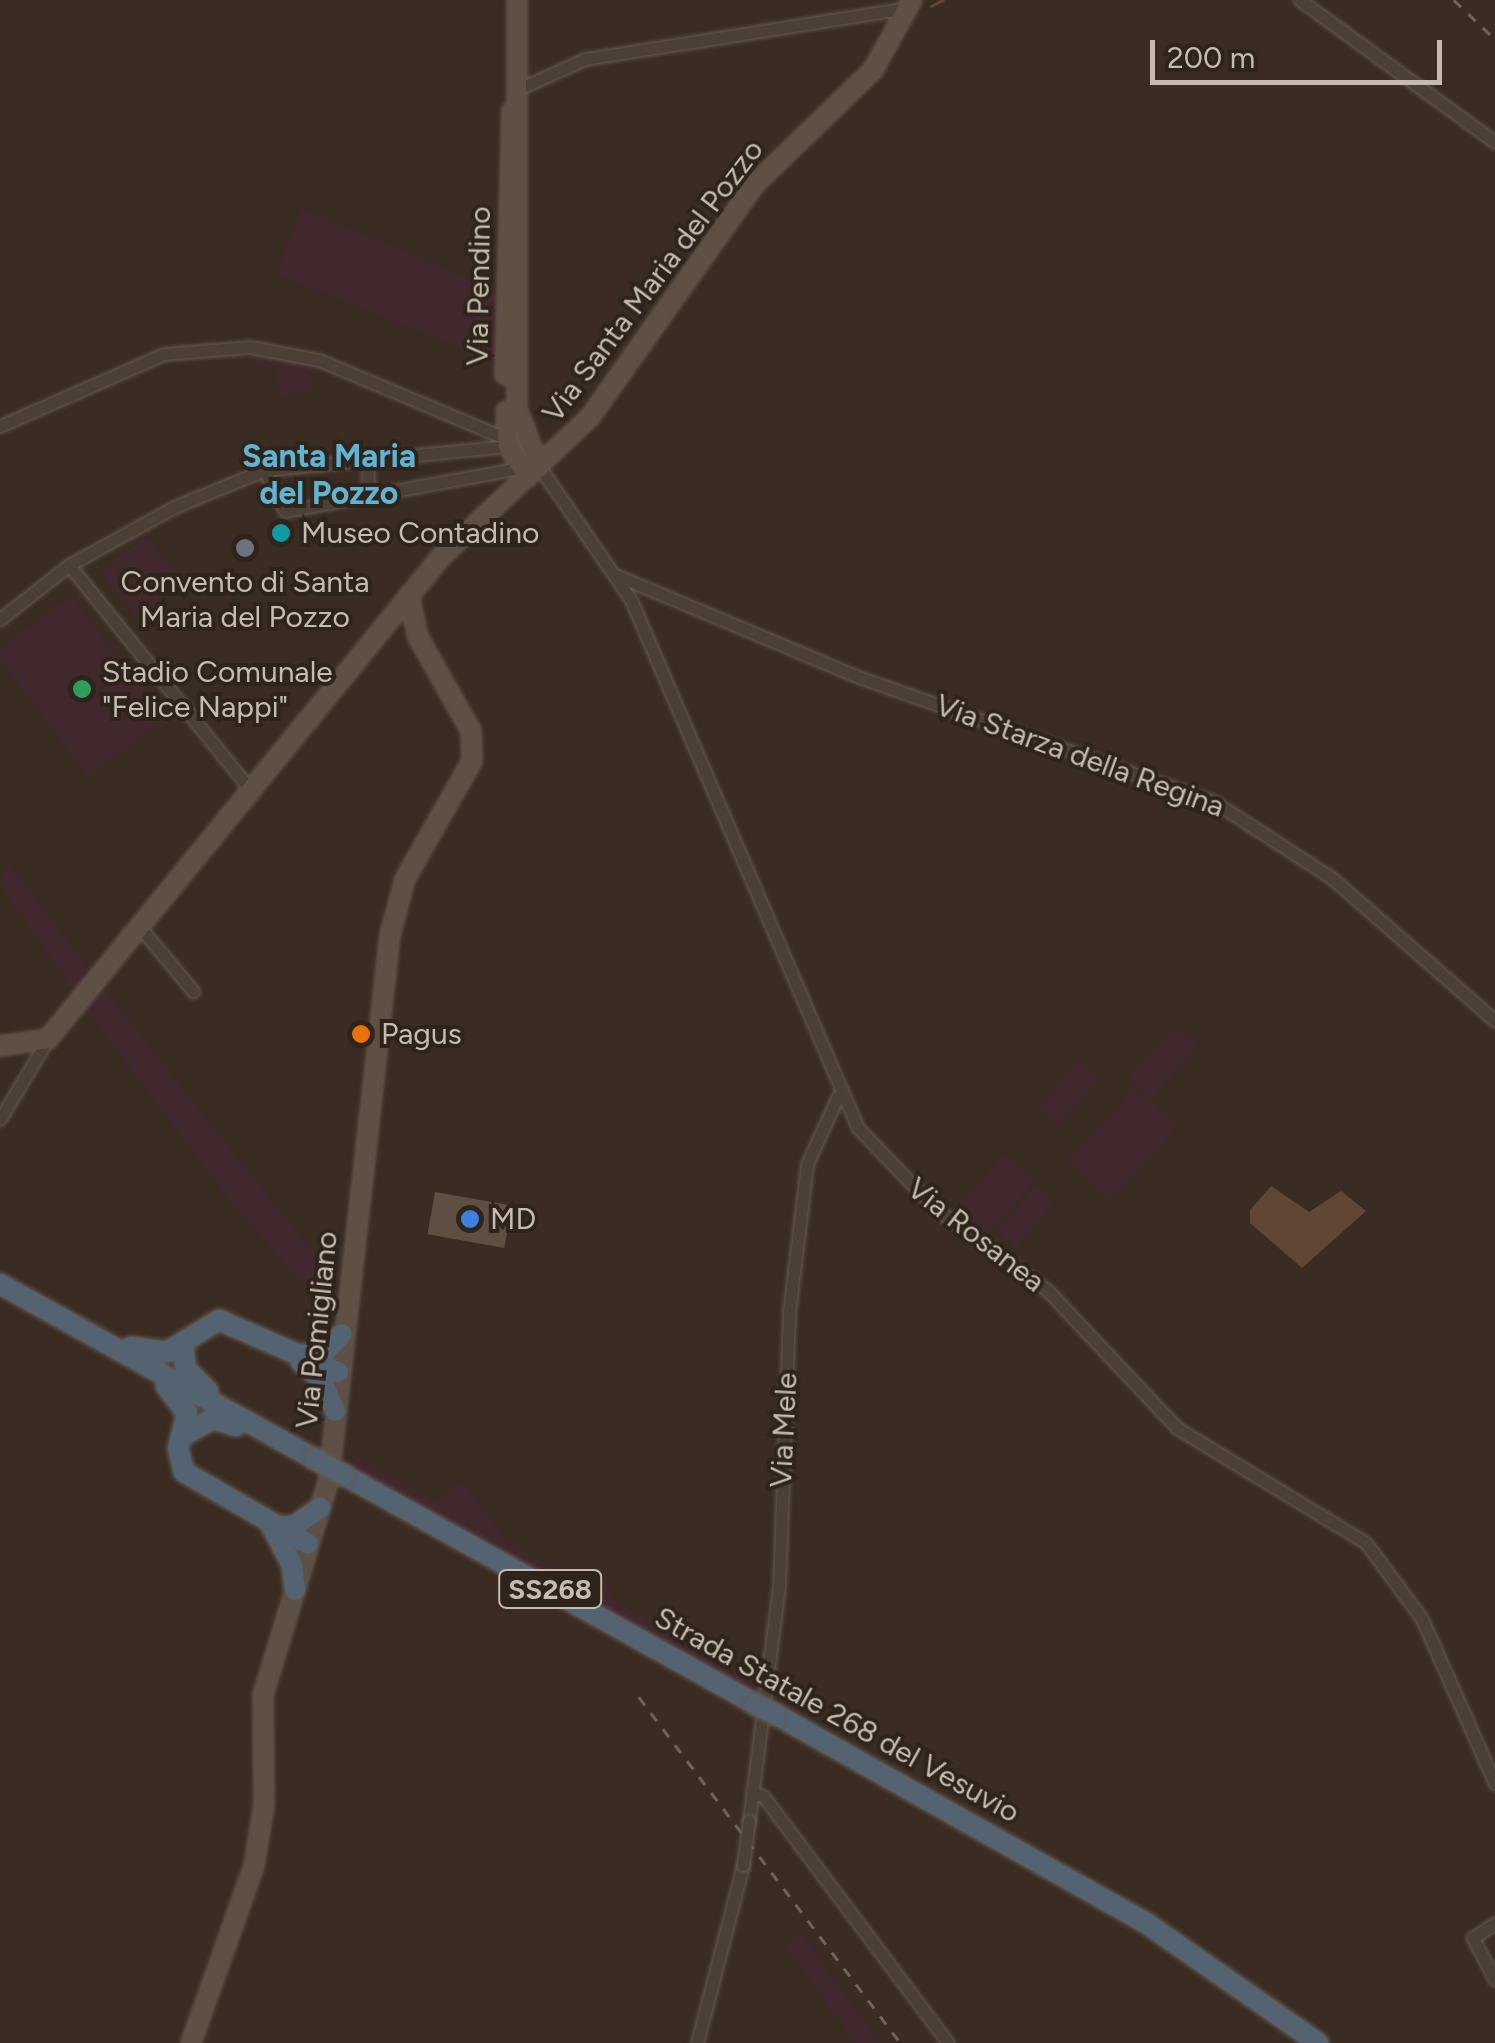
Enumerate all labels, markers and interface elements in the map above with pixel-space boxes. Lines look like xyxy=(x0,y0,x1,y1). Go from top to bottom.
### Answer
scale bar xyxy=(1155,20,1448,82)
text: 200 m xyxy=(1167,39,1255,76)
street label: Via Santa Maria del Pozzo xyxy=(535,133,771,429)
street label: Via Pendino xyxy=(460,206,498,366)
district label: Santa Maria del Pozzo xyxy=(242,438,416,513)
place label: Museo Contadino xyxy=(301,515,539,551)
marker: Museo Contadino xyxy=(270,522,292,544)
marker: Convento di Santa Maria del Pozzo xyxy=(234,537,256,559)
place label: Convento di Santa Maria del Pozzo xyxy=(121,564,369,634)
place label: Stadio Comunale "Felice Nappi" xyxy=(102,654,333,724)
marker: Stadio Comunale "Felice Nappi" xyxy=(71,678,93,700)
street label: Via Starza della Regina xyxy=(931,687,1229,825)
place label: Pagus xyxy=(381,1016,462,1052)
marker: Pagus xyxy=(350,1023,372,1045)
street label: Via Rosanea xyxy=(900,1170,1052,1300)
place label: MD xyxy=(490,1201,536,1237)
marker: MD xyxy=(459,1208,481,1230)
street label: Via Pomigliano xyxy=(289,1230,345,1430)
street label: Via Mele xyxy=(763,1372,805,1488)
road number: SS268 xyxy=(498,1566,602,1612)
street label: Strada Statale 268 del Vesuvio xyxy=(648,1599,1026,1831)

